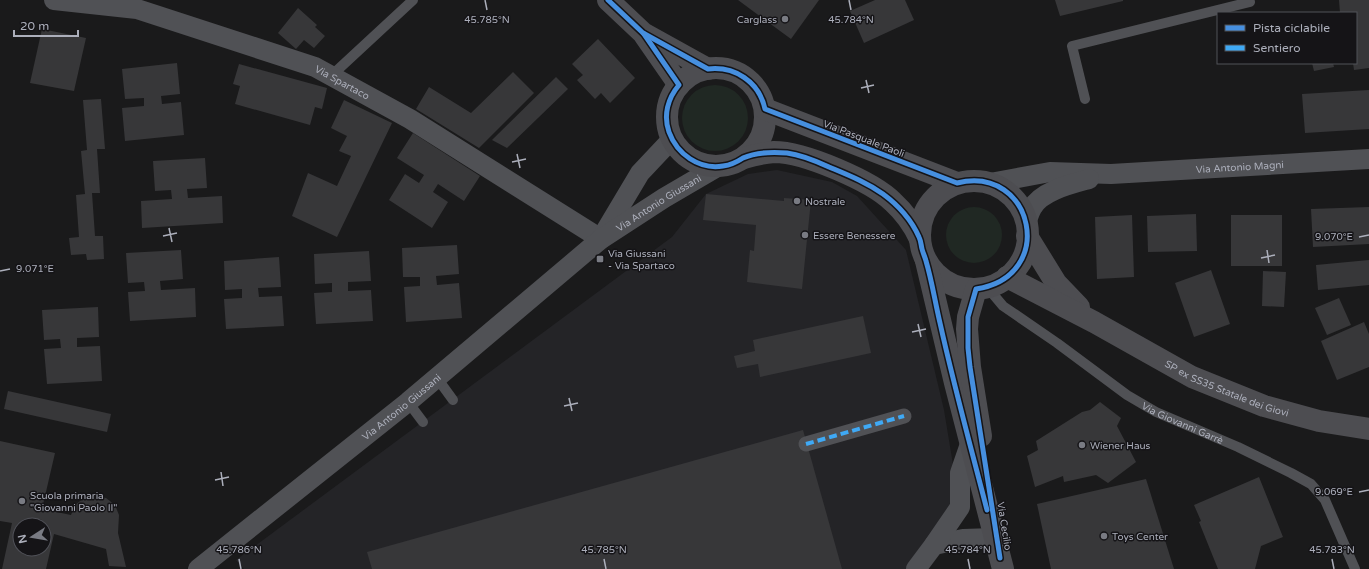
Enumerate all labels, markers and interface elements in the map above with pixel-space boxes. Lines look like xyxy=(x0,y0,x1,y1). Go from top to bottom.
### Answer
scale bar xyxy=(14,12,78,38)
legend xyxy=(1217,12,1357,64)
text: 45.785°N xyxy=(464,14,510,26)
place label: Carglass xyxy=(737,14,777,26)
marker: Carglass xyxy=(780,14,790,24)
text: 45.784°N xyxy=(828,14,874,26)
text: 20 m xyxy=(20,19,49,33)
text: Pista ciclabile xyxy=(1253,21,1330,35)
text: Sentiero xyxy=(1253,41,1300,55)
street label: Via Spartaco xyxy=(313,63,371,103)
street label: Via Pasquale Paoli xyxy=(821,118,906,160)
street label: Via Antonio Magni xyxy=(1195,159,1284,176)
street label: Via Antonio Giussani xyxy=(614,172,704,234)
marker: Nostrale xyxy=(792,196,802,206)
place label: Nostrale xyxy=(805,196,845,208)
marker: Essere Benessere xyxy=(800,230,810,240)
place label: Essere Benessere xyxy=(813,230,896,242)
text: 9.070°E xyxy=(1315,231,1353,243)
place label: Via Giussani - Via Spartaco xyxy=(608,248,675,272)
marker: Via Giussani - Via Spartaco xyxy=(595,254,605,264)
text: 9.071°E xyxy=(16,263,54,275)
street label: SP ex SS35 Statale dei Giovi xyxy=(1162,358,1290,420)
street label: Via Antonio Giussani xyxy=(360,372,444,443)
street label: Via Giovanni Garrè xyxy=(1139,400,1225,447)
marker: Wiener Haus xyxy=(1077,440,1087,450)
place label: Wiener Haus xyxy=(1090,440,1151,452)
text: 9.069°E xyxy=(1315,486,1353,498)
place label: Scuola primaria "Giovanni Paolo II" xyxy=(30,490,117,514)
marker: Scuola primaria "Giovanni Paolo II" xyxy=(17,496,27,506)
street label: Via Cecilio xyxy=(994,501,1014,551)
north arrow xyxy=(12,517,52,557)
marker: Toys Center xyxy=(1099,531,1109,541)
place label: Toys Center xyxy=(1112,531,1168,543)
text: N xyxy=(15,533,30,545)
text: 45.786°N xyxy=(216,544,262,556)
text: 45.785°N xyxy=(581,544,627,556)
text: 45.784°N xyxy=(945,544,991,556)
text: 45.783°N xyxy=(1309,544,1355,556)

